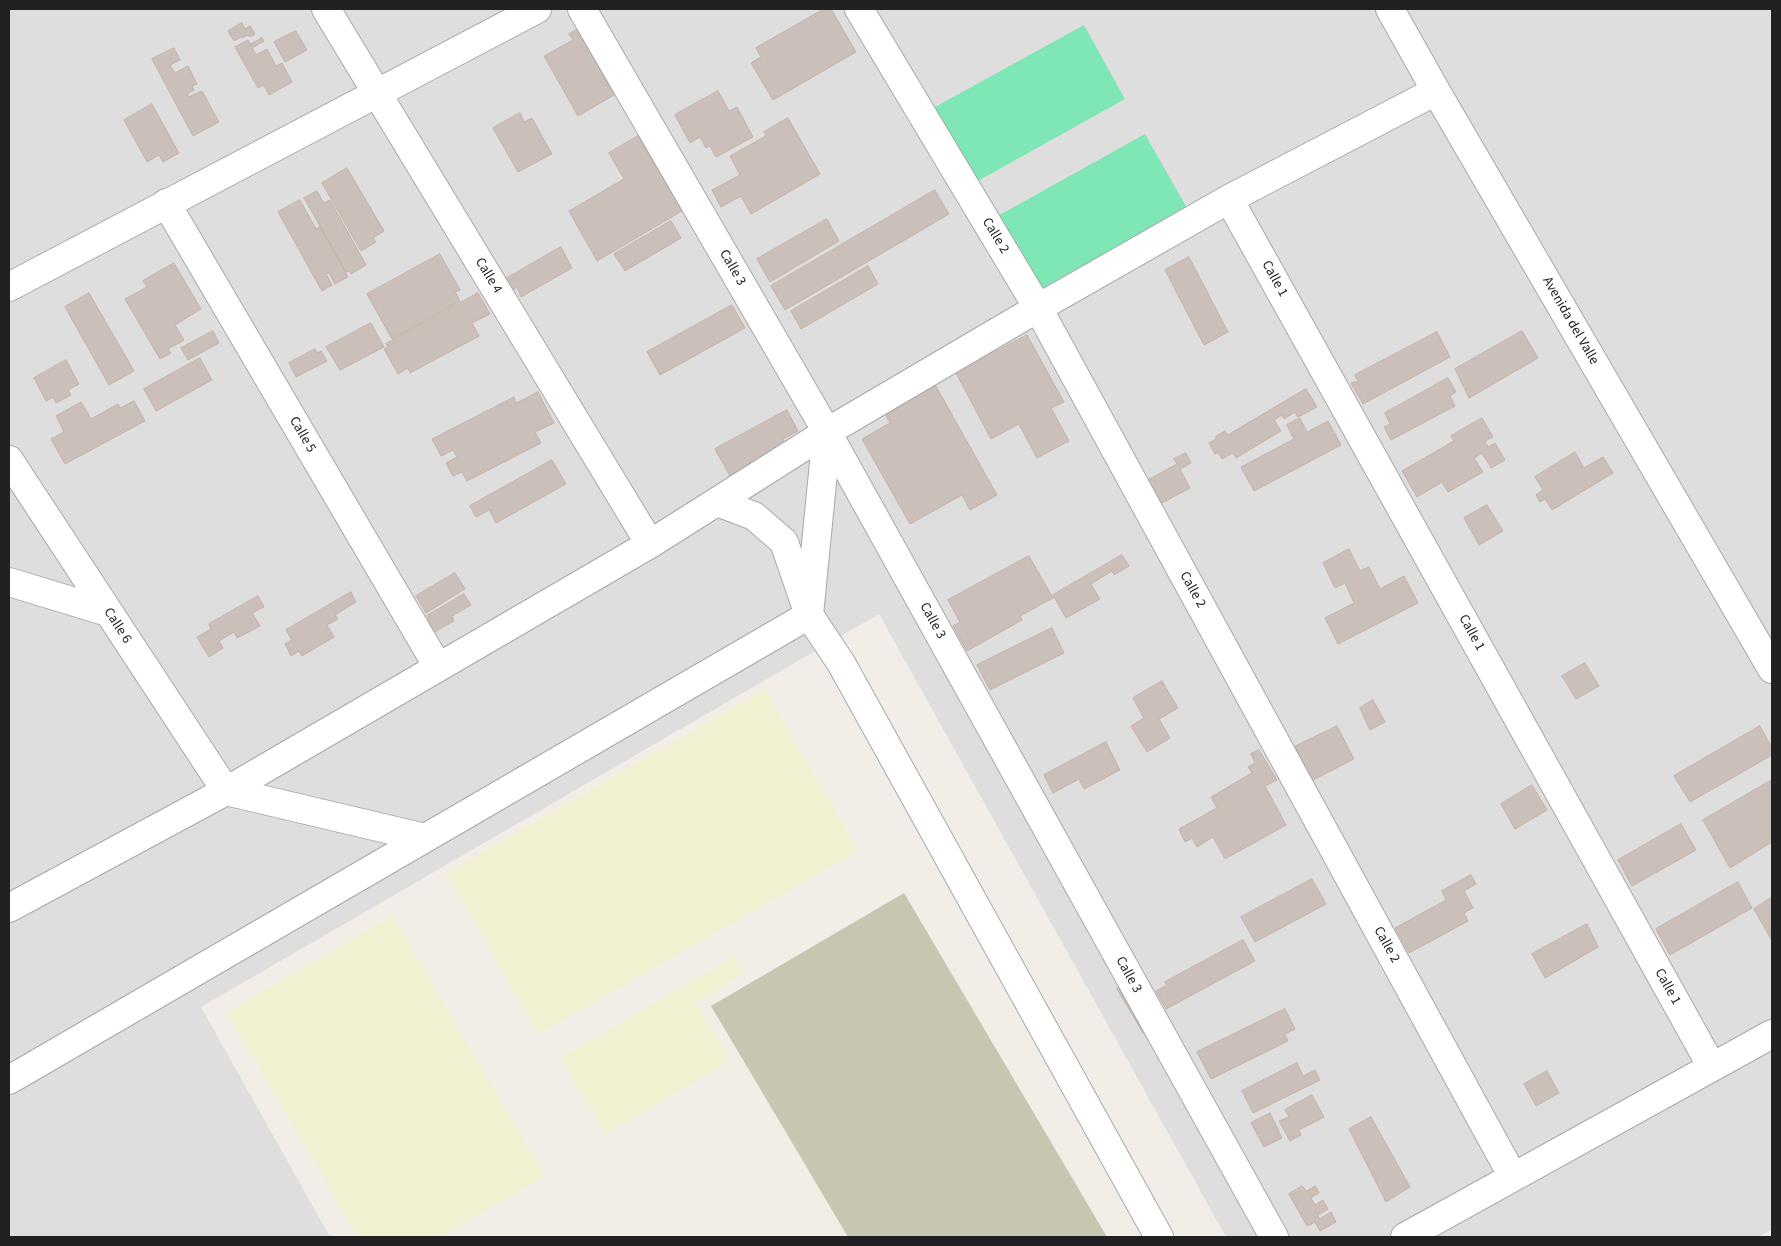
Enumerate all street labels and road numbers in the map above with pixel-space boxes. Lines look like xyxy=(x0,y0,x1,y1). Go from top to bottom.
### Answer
street label: Calle 2 xyxy=(978,215,1012,257)
street label: Calle 3 xyxy=(715,247,749,289)
street label: Calle 4 xyxy=(471,255,505,297)
street label: Calle 1 xyxy=(1257,258,1291,300)
street label: Avenida del Valle xyxy=(1538,274,1602,368)
street label: Calle 5 xyxy=(285,414,319,456)
street label: Calle 2 xyxy=(1175,569,1209,611)
street label: Calle 3 xyxy=(915,600,949,642)
street label: Calle 6 xyxy=(99,605,135,647)
street label: Calle 1 xyxy=(1454,612,1488,654)
street label: Calle 2 xyxy=(1369,924,1403,966)
street label: Calle 3 xyxy=(1111,954,1145,996)
street label: Calle 1 xyxy=(1650,966,1684,1008)

